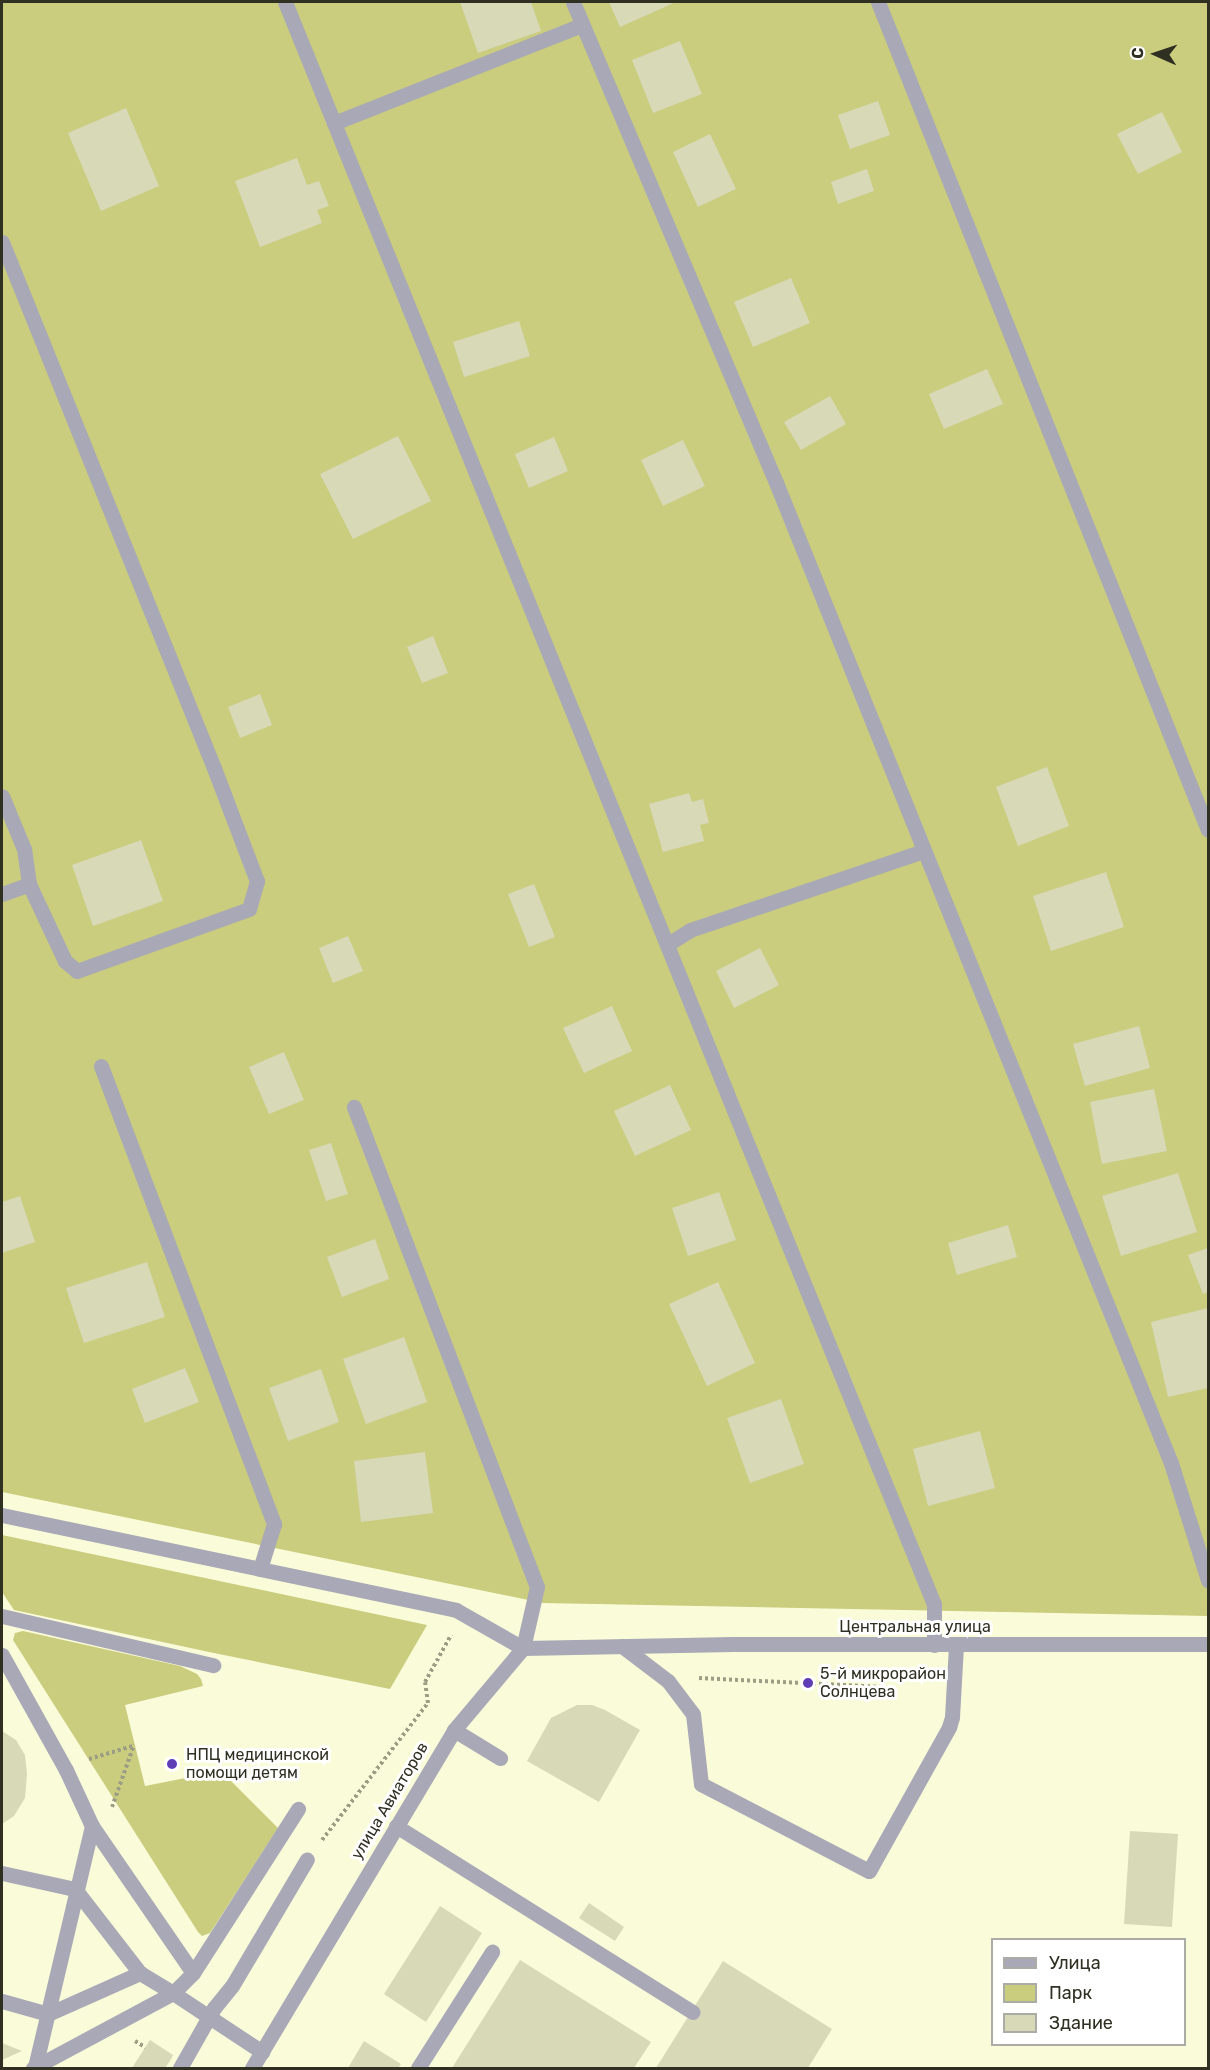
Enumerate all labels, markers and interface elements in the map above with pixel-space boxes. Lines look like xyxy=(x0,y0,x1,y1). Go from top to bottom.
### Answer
north arrow xyxy=(1126,24,1186,84)
text: С xyxy=(1128,47,1147,59)
street label: Центральная улица xyxy=(839,1617,991,1637)
place label: 5-й микрорайон Солнцева xyxy=(820,1664,946,1702)
marker: 5-й микрорайон Солнцева xyxy=(801,1676,815,1690)
street label: улица Авиаторов xyxy=(347,1739,433,1863)
place label: НПЦ медицинской помощи детям xyxy=(186,1745,329,1783)
marker: НПЦ медицинской помощи детям xyxy=(163,1755,181,1773)
legend xyxy=(991,1938,1186,2046)
text: Улица xyxy=(1049,1952,1101,1974)
text: Парк xyxy=(1049,1982,1092,2004)
text: Здание xyxy=(1049,2012,1113,2034)

